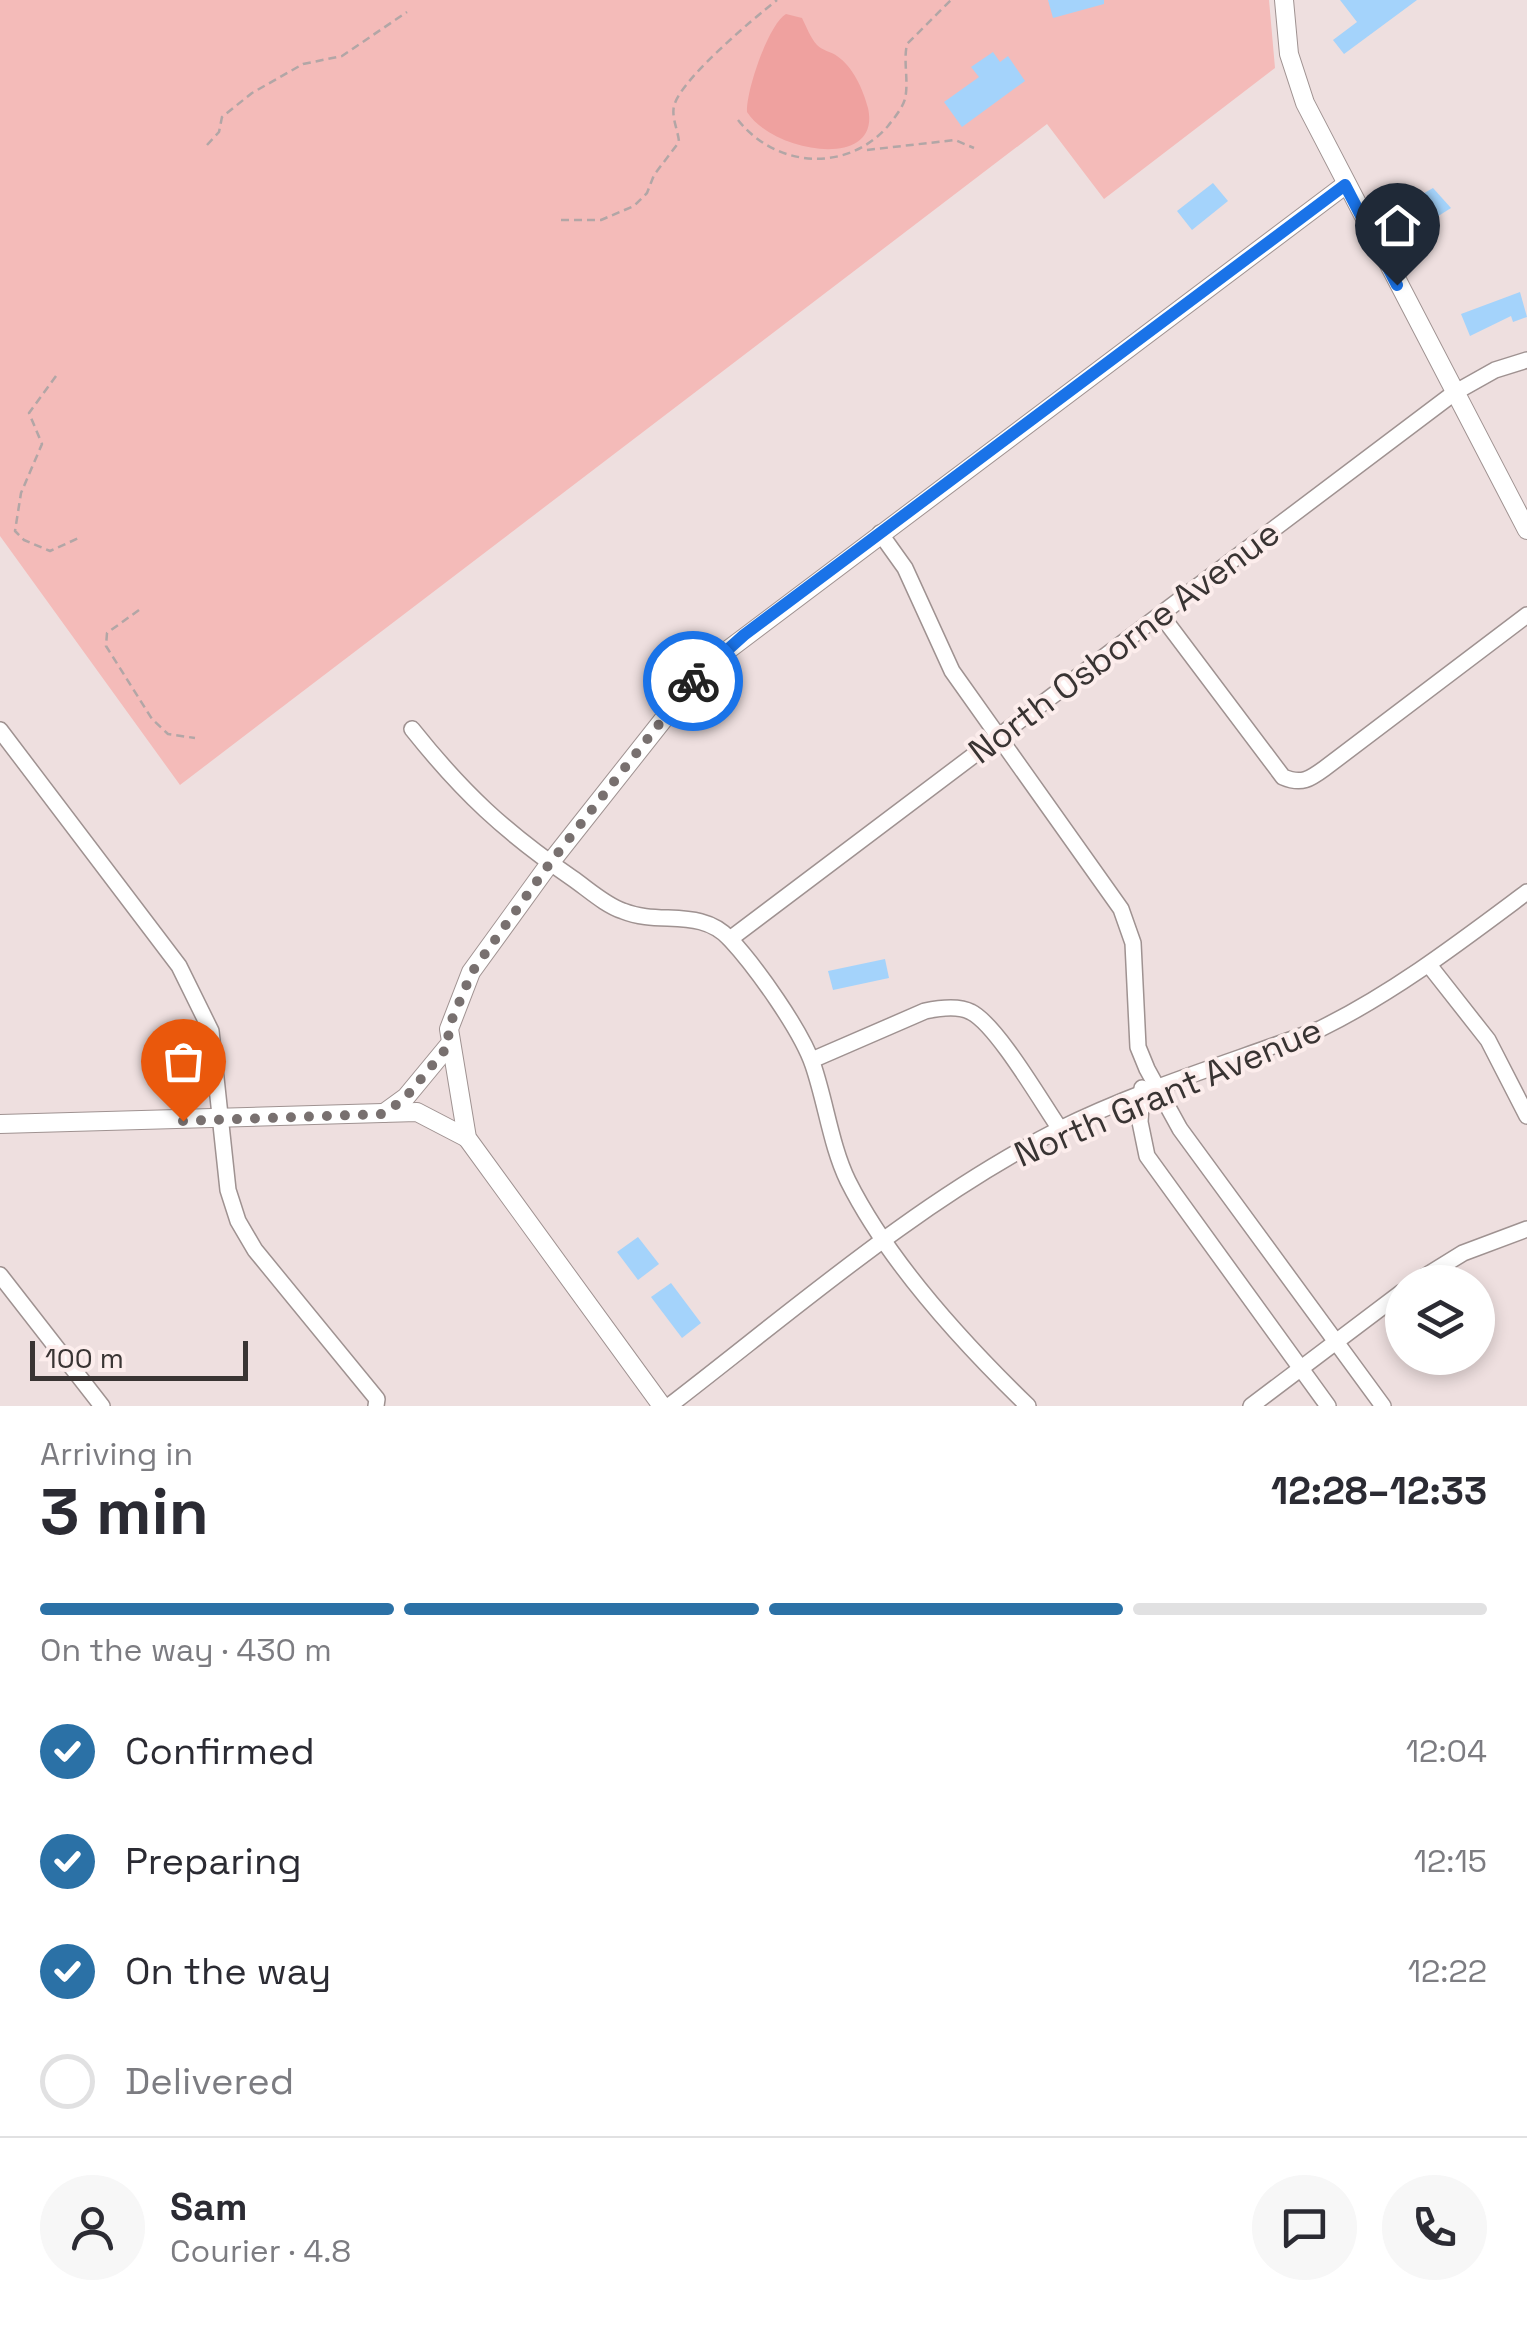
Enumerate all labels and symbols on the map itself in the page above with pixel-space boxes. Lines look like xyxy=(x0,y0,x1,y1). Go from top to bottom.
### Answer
pin xyxy=(1355,183,1440,286)
street label: North Osborne Avenue xyxy=(960,511,1288,773)
courier xyxy=(643,631,743,731)
street label: North Grant Avenue xyxy=(1008,1007,1328,1177)
pin xyxy=(141,1019,226,1122)
scale bar xyxy=(30,1336,248,1380)

